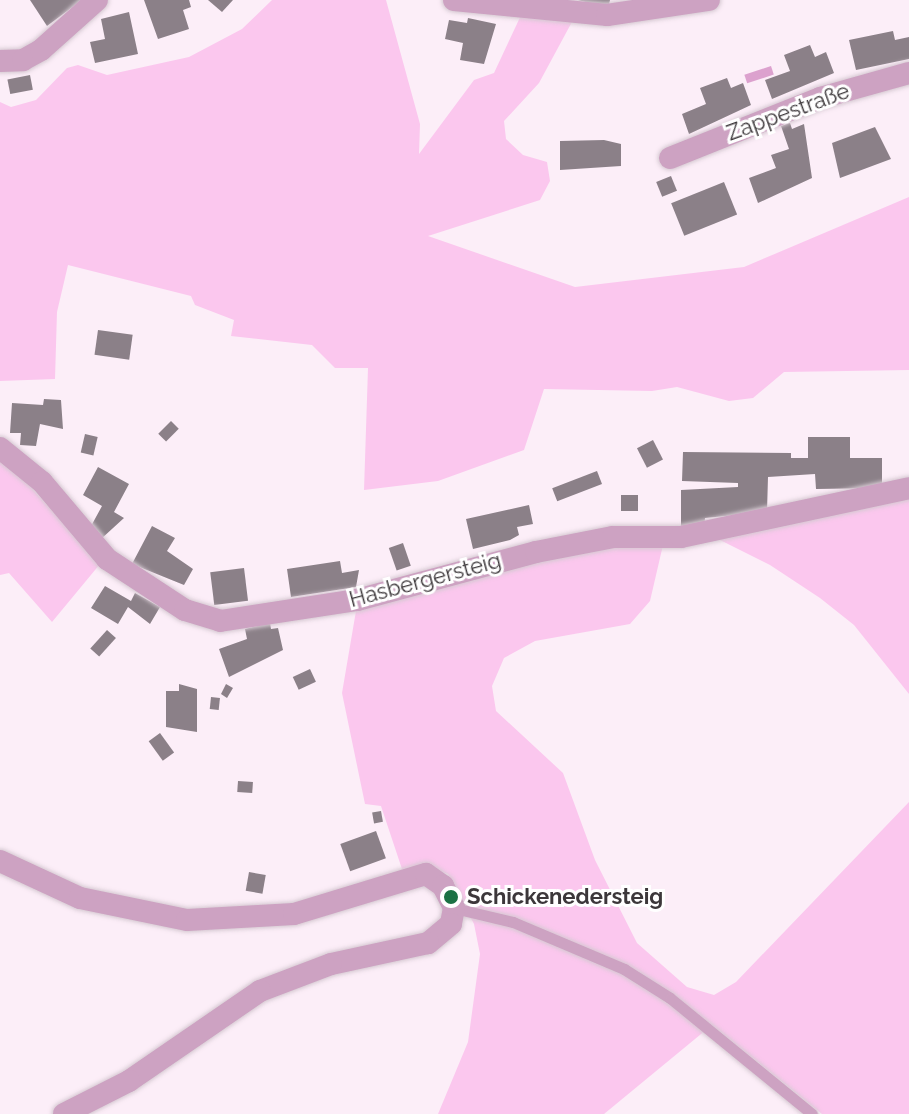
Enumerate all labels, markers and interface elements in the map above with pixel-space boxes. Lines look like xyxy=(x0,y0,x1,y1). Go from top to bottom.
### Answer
street label: Zappestraße xyxy=(723,78,853,146)
street label: Hasbergersteig xyxy=(346,547,504,613)
place label: Schickenedersteig xyxy=(467,884,663,910)
marker: Schickenedersteig xyxy=(442,888,460,906)

